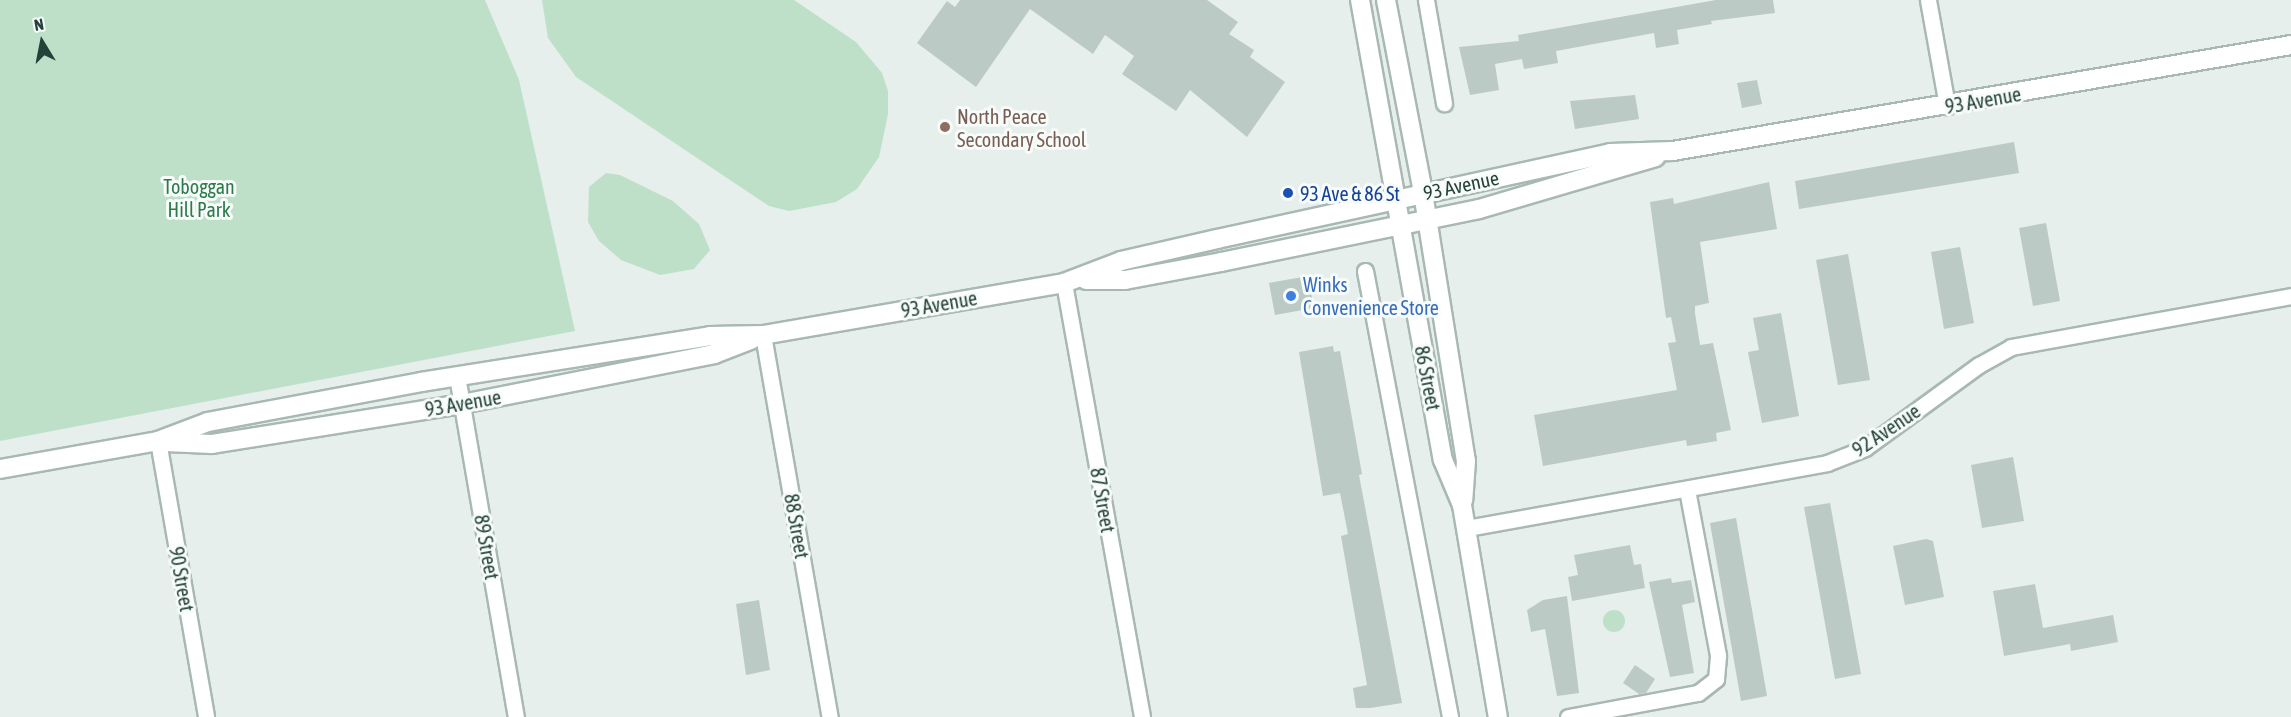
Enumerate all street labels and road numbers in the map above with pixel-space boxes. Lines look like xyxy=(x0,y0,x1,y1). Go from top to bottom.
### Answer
street label: 93 Avenue xyxy=(1943,82,2023,118)
street label: 93 Avenue xyxy=(1421,165,1501,205)
street label: 93 Avenue xyxy=(899,286,979,322)
street label: 86 Street xyxy=(1410,344,1446,412)
street label: 93 Avenue xyxy=(423,385,503,421)
street label: 92 Avenue xyxy=(1847,399,1925,461)
street label: 87 Street xyxy=(1086,466,1120,534)
street label: 88 Street xyxy=(780,492,814,560)
street label: 89 Street xyxy=(470,513,504,581)
street label: 90 Street xyxy=(165,545,199,613)

